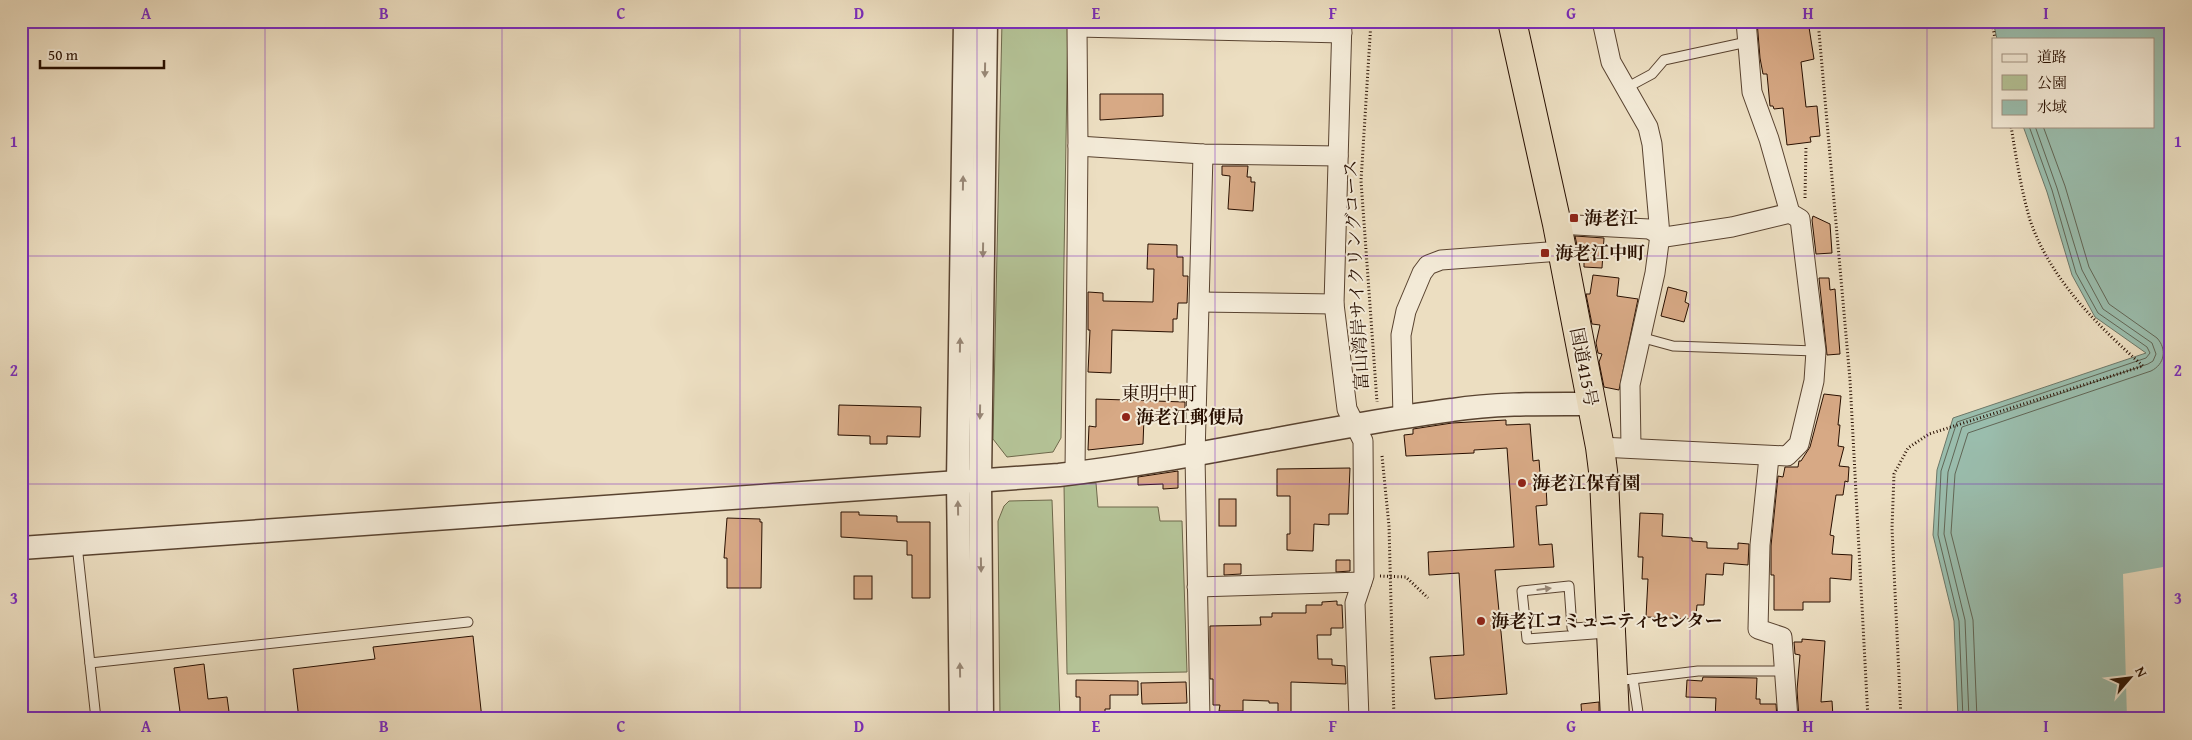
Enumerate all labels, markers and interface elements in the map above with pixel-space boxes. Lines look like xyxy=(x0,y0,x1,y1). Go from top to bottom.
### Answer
text: A xyxy=(141,1,152,25)
text: B xyxy=(379,1,389,25)
text: C xyxy=(616,1,626,25)
text: D xyxy=(854,1,864,25)
text: E xyxy=(1092,1,1101,25)
text: F xyxy=(1329,1,1337,25)
text: G xyxy=(1566,1,1576,25)
text: H xyxy=(1802,1,1814,25)
text: I xyxy=(2043,1,2049,25)
scale bar xyxy=(40,38,164,70)
legend xyxy=(1992,38,2154,128)
text: 50 m xyxy=(48,44,79,65)
text: 道路 xyxy=(2037,46,2067,67)
one-way arrow xyxy=(981,62,989,78)
text: 公園 xyxy=(2037,72,2067,93)
text: 水域 xyxy=(2037,96,2067,117)
text: 1 xyxy=(10,129,18,153)
text: 1 xyxy=(2174,129,2182,153)
street label: 富山湾岸サイクリングコース xyxy=(1336,159,1375,391)
one-way arrow xyxy=(959,174,967,190)
place label: 海老江 xyxy=(1584,204,1638,231)
marker: 海老江 xyxy=(1568,212,1580,224)
place label: 海老江中町 xyxy=(1555,239,1645,266)
one-way arrow xyxy=(979,242,987,258)
marker: 海老江中町 xyxy=(1539,247,1551,259)
street label: 国道415号 xyxy=(1564,325,1605,409)
one-way arrow xyxy=(956,337,964,353)
text: 2 xyxy=(10,358,18,382)
text: 2 xyxy=(2174,358,2182,382)
district label: 東明中町 xyxy=(1121,379,1197,407)
place label: 海老江郵便局 xyxy=(1136,403,1244,430)
one-way arrow xyxy=(976,405,984,421)
marker: 海老江郵便局 xyxy=(1120,411,1132,423)
place label: 海老江保育園 xyxy=(1532,469,1640,496)
marker: 海老江保育園 xyxy=(1516,477,1528,489)
one-way arrow xyxy=(954,499,962,515)
one-way arrow xyxy=(977,557,985,573)
one-way arrow xyxy=(1537,585,1553,593)
text: 3 xyxy=(10,586,18,610)
text: 3 xyxy=(2174,586,2182,610)
place label: 海老江コミュニティセンター xyxy=(1491,607,1722,634)
marker: 海老江コミュニティセンター xyxy=(1475,615,1487,627)
north arrow xyxy=(2104,652,2154,702)
one-way arrow xyxy=(956,662,964,678)
text: N xyxy=(2130,663,2153,681)
text: A xyxy=(141,714,152,738)
text: B xyxy=(379,714,389,738)
text: C xyxy=(616,714,626,738)
text: D xyxy=(854,714,864,738)
text: E xyxy=(1092,714,1101,738)
text: F xyxy=(1329,714,1337,738)
text: G xyxy=(1566,714,1576,738)
text: H xyxy=(1802,714,1814,738)
text: I xyxy=(2043,714,2049,738)

